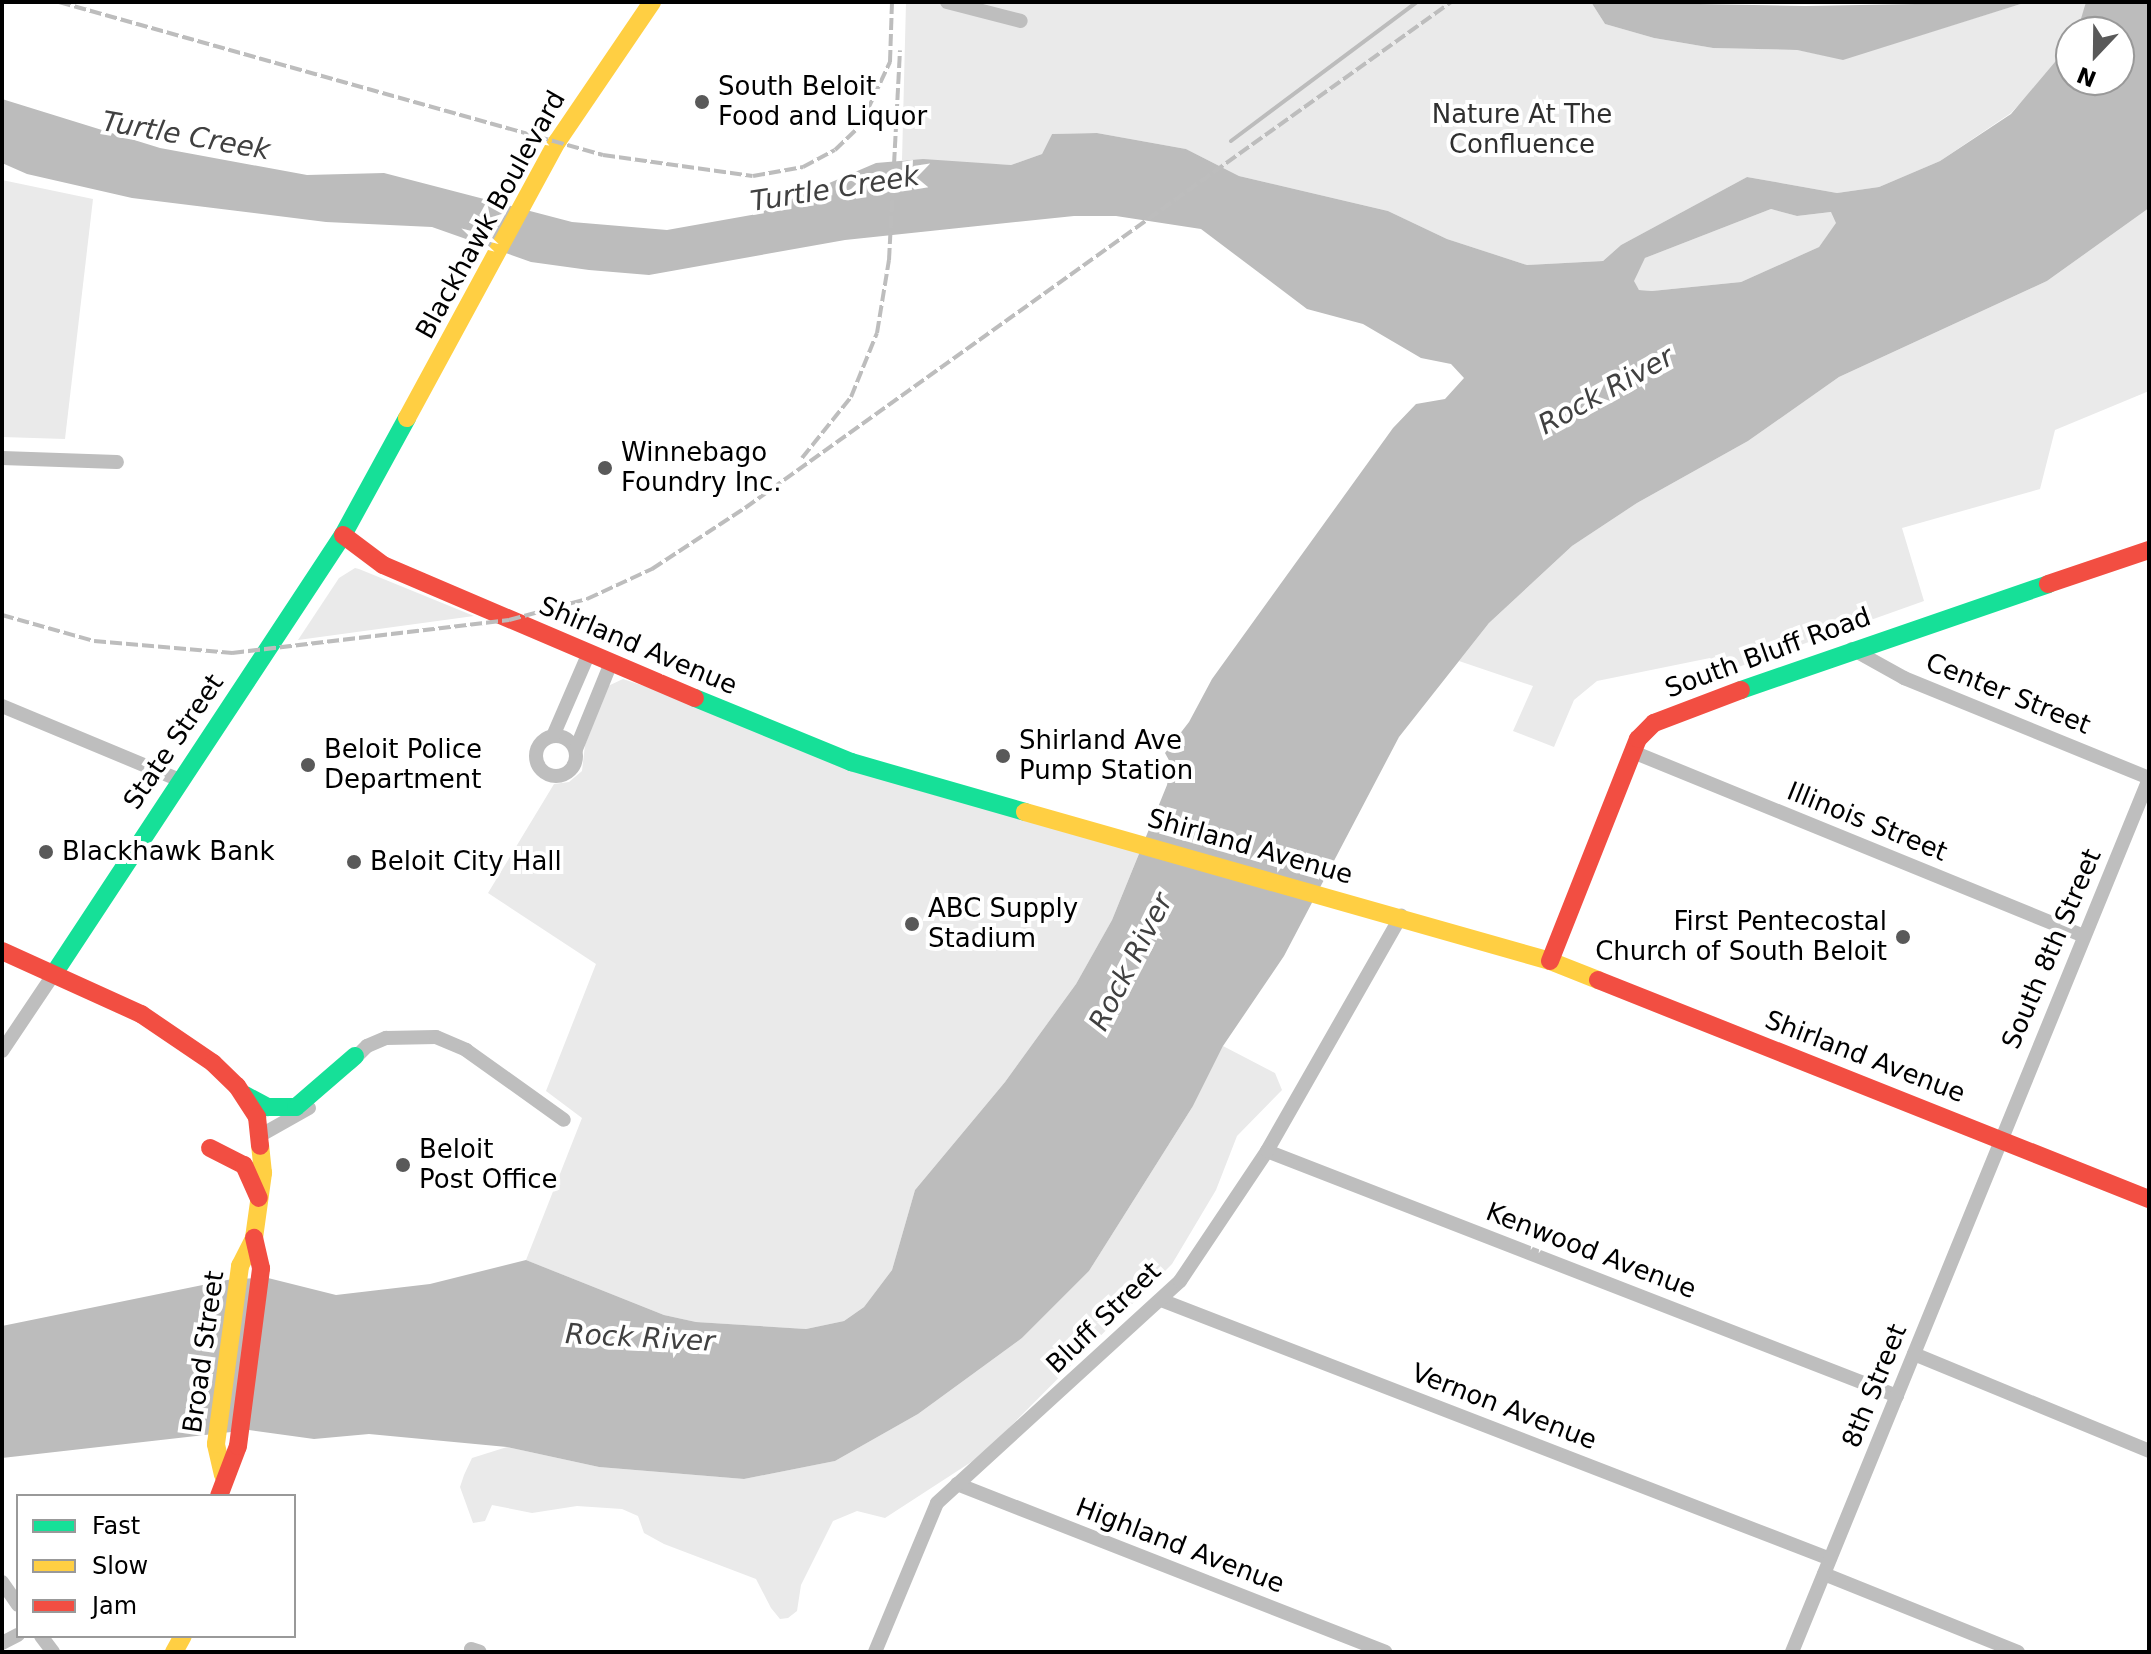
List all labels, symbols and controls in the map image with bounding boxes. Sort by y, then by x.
north arrow [2055,16,2135,96]
text: N [2073,62,2100,92]
place label: South Beloit Food and Liquor [718,71,927,132]
street label: Blackhawk Boulevard [410,85,572,345]
marker: South Beloit Food and Liquor [693,93,711,111]
park label: Nature At The Confluence [1432,99,1612,160]
water label: Turtle Creek [99,105,273,167]
water label: Turtle Creek [748,159,922,219]
water label: Rock River [1532,340,1680,442]
place label: Winnebago Foundry Inc. [621,437,781,498]
marker: Winnebago Foundry Inc. [596,459,614,477]
street label: Shirland Avenue [534,590,742,702]
street label: South Bluff Road [1661,601,1875,705]
street label: Center Street [1921,647,2095,741]
street label: State Street [117,669,231,815]
place label: Shirland Ave Pump Station [1019,725,1193,786]
place label: Beloit Police Department [324,734,482,796]
marker: Shirland Ave Pump Station [994,747,1012,765]
marker: Beloit Police Department [299,756,317,774]
street label: Illinois Street [1782,776,1952,868]
street label: Shirland Avenue [1144,803,1356,891]
place label: Blackhawk Bank [62,836,275,868]
marker: Blackhawk Bank [37,843,55,861]
street label: South 8th Street [1996,844,2108,1054]
place label: Beloit City Hall [370,846,562,878]
marker: Beloit City Hall [345,853,363,871]
water label: Rock River [1082,888,1180,1036]
place label: ABC Supply Stadium [928,893,1078,954]
place label: First Pentecostal Church of South Beloit [1595,906,1887,968]
marker: ABC Supply Stadium [903,915,921,933]
marker: First Pentecostal Church of South Beloit [1894,928,1912,946]
street label: Shirland Avenue [1760,1004,1970,1110]
place label: Beloit Post Office [419,1134,558,1196]
marker: Beloit Post Office [394,1156,412,1174]
street label: Kenwood Avenue [1481,1197,1701,1305]
street label: Bluff Street [1040,1256,1168,1380]
street label: Broad Street [177,1269,231,1435]
water label: Rock River [564,1317,716,1359]
street label: 8th Street [1836,1320,1914,1452]
street label: Vernon Avenue [1407,1357,1601,1457]
street label: Highland Avenue [1071,1492,1289,1600]
legend [16,1494,296,1638]
text: Fast [92,1512,140,1540]
text: Slow [92,1552,148,1580]
text: Jam [92,1592,137,1620]

